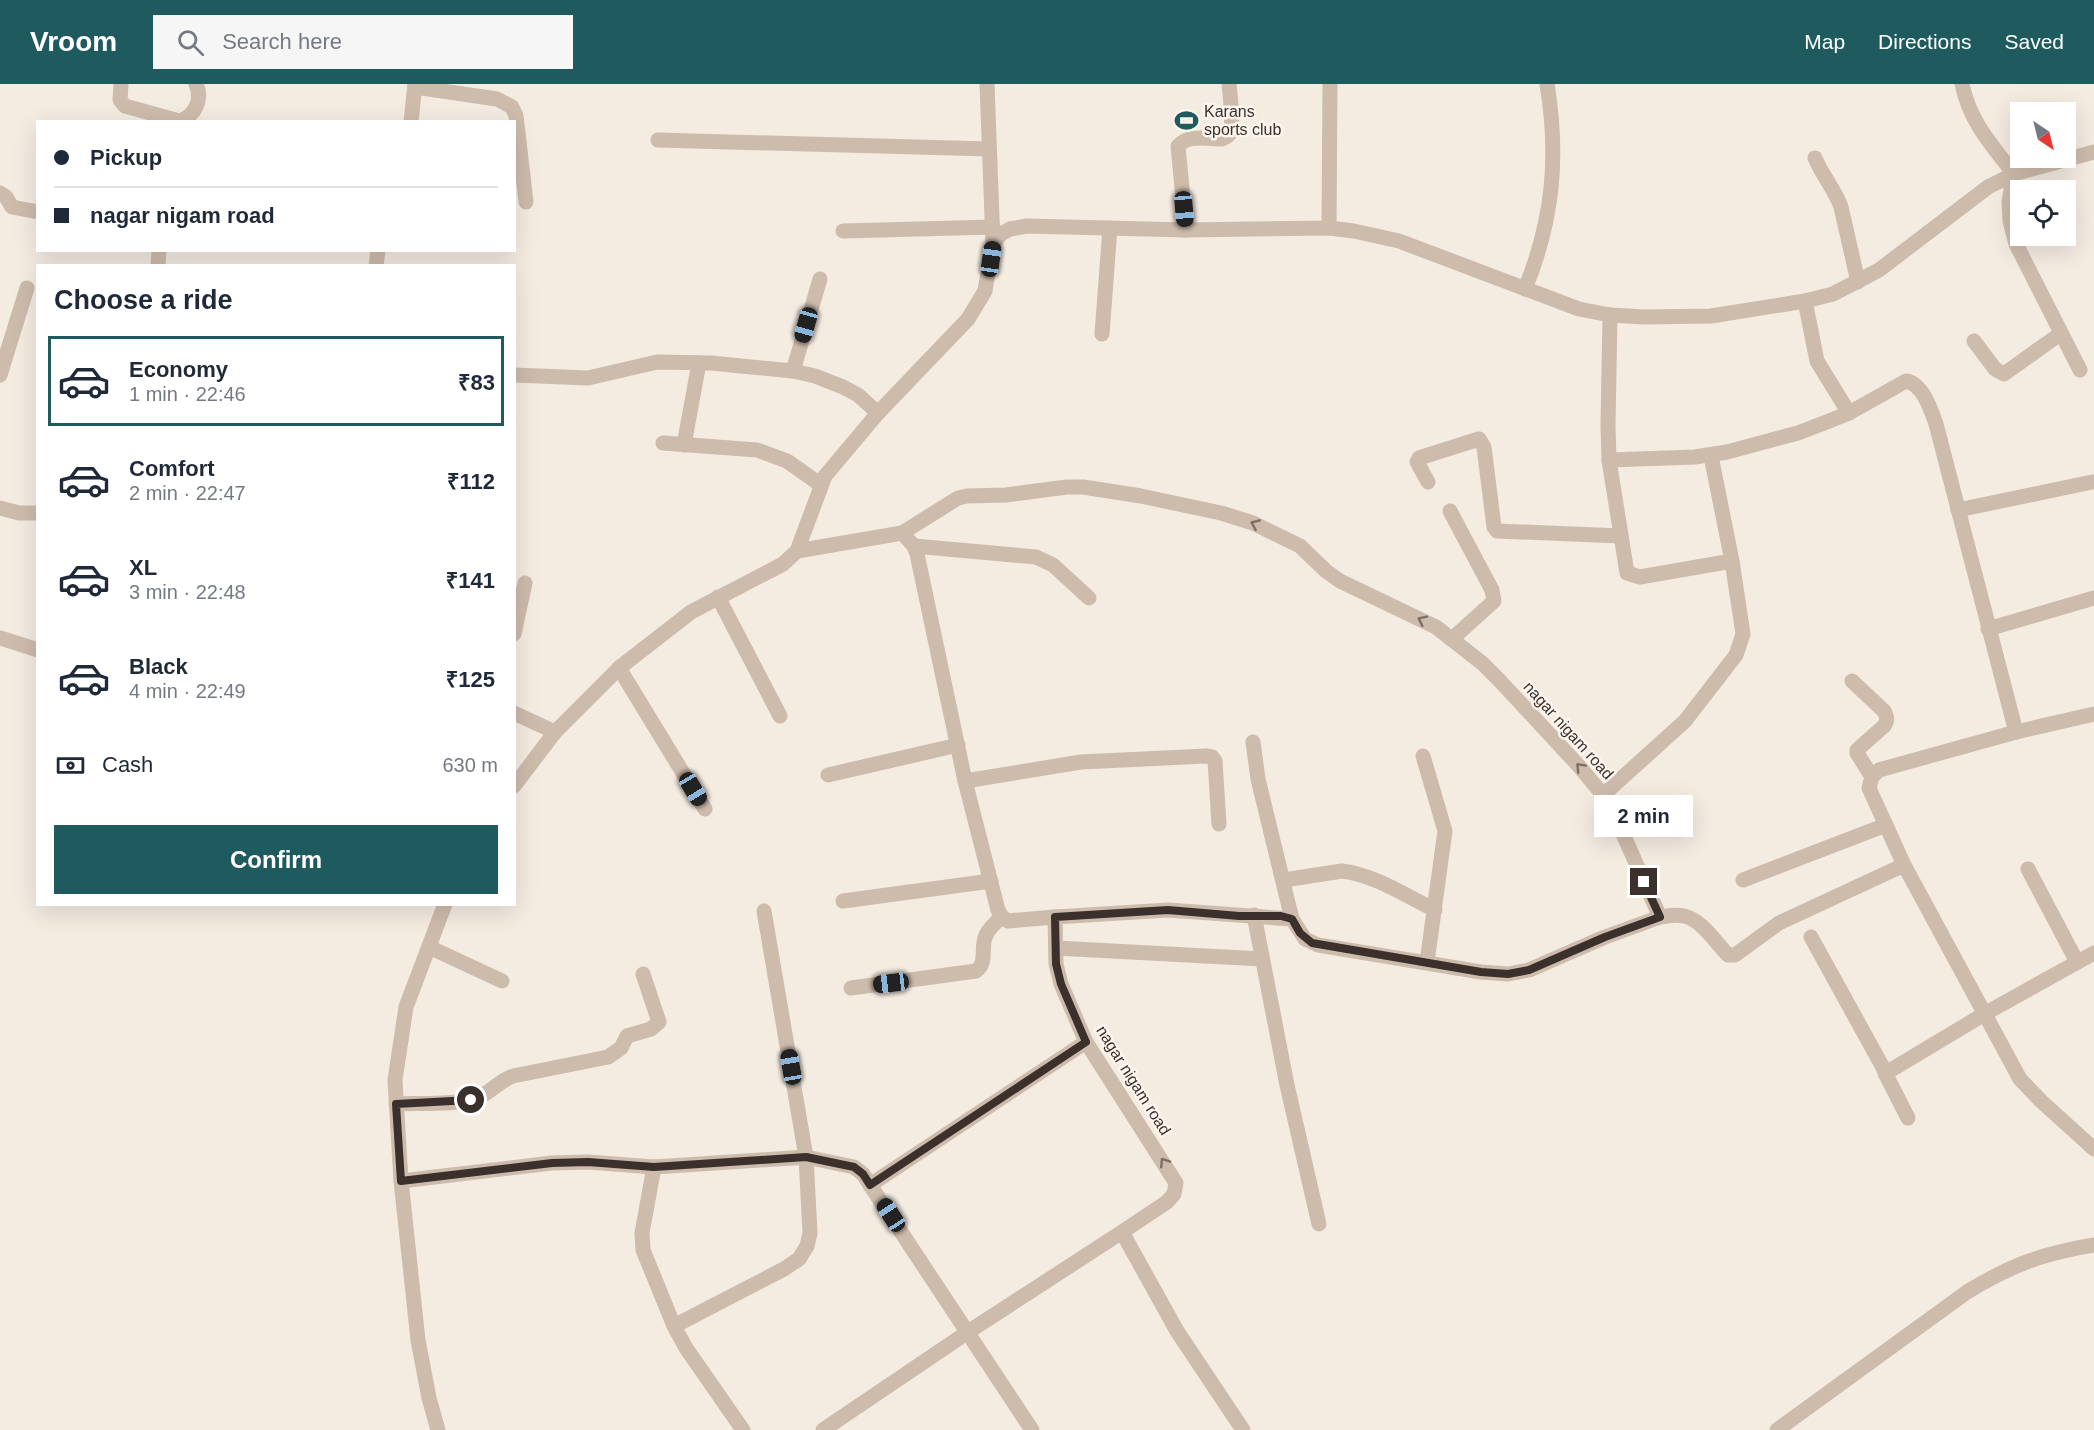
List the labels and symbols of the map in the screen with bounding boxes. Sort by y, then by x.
north arrow [2010,102,2076,168]
place label: Karans sports club [1204,103,1281,138]
sports icon: Karans sports club [1173,107,1199,133]
car [1173,190,1195,228]
car [980,240,1002,278]
car [792,305,820,345]
one-way arrow [1250,520,1261,532]
one-way arrow [1418,616,1429,628]
street label: nagar nigam road [1520,678,1617,783]
one-way arrow [1576,763,1587,774]
car [676,769,710,809]
callout: 2 min [1594,795,1694,837]
route end [1630,868,1657,895]
car [872,972,910,994]
street label: nagar nigam road [1093,1023,1174,1138]
car [779,1048,803,1086]
route start [457,1086,484,1113]
one-way arrow [1160,1158,1171,1169]
car [874,1195,908,1235]

